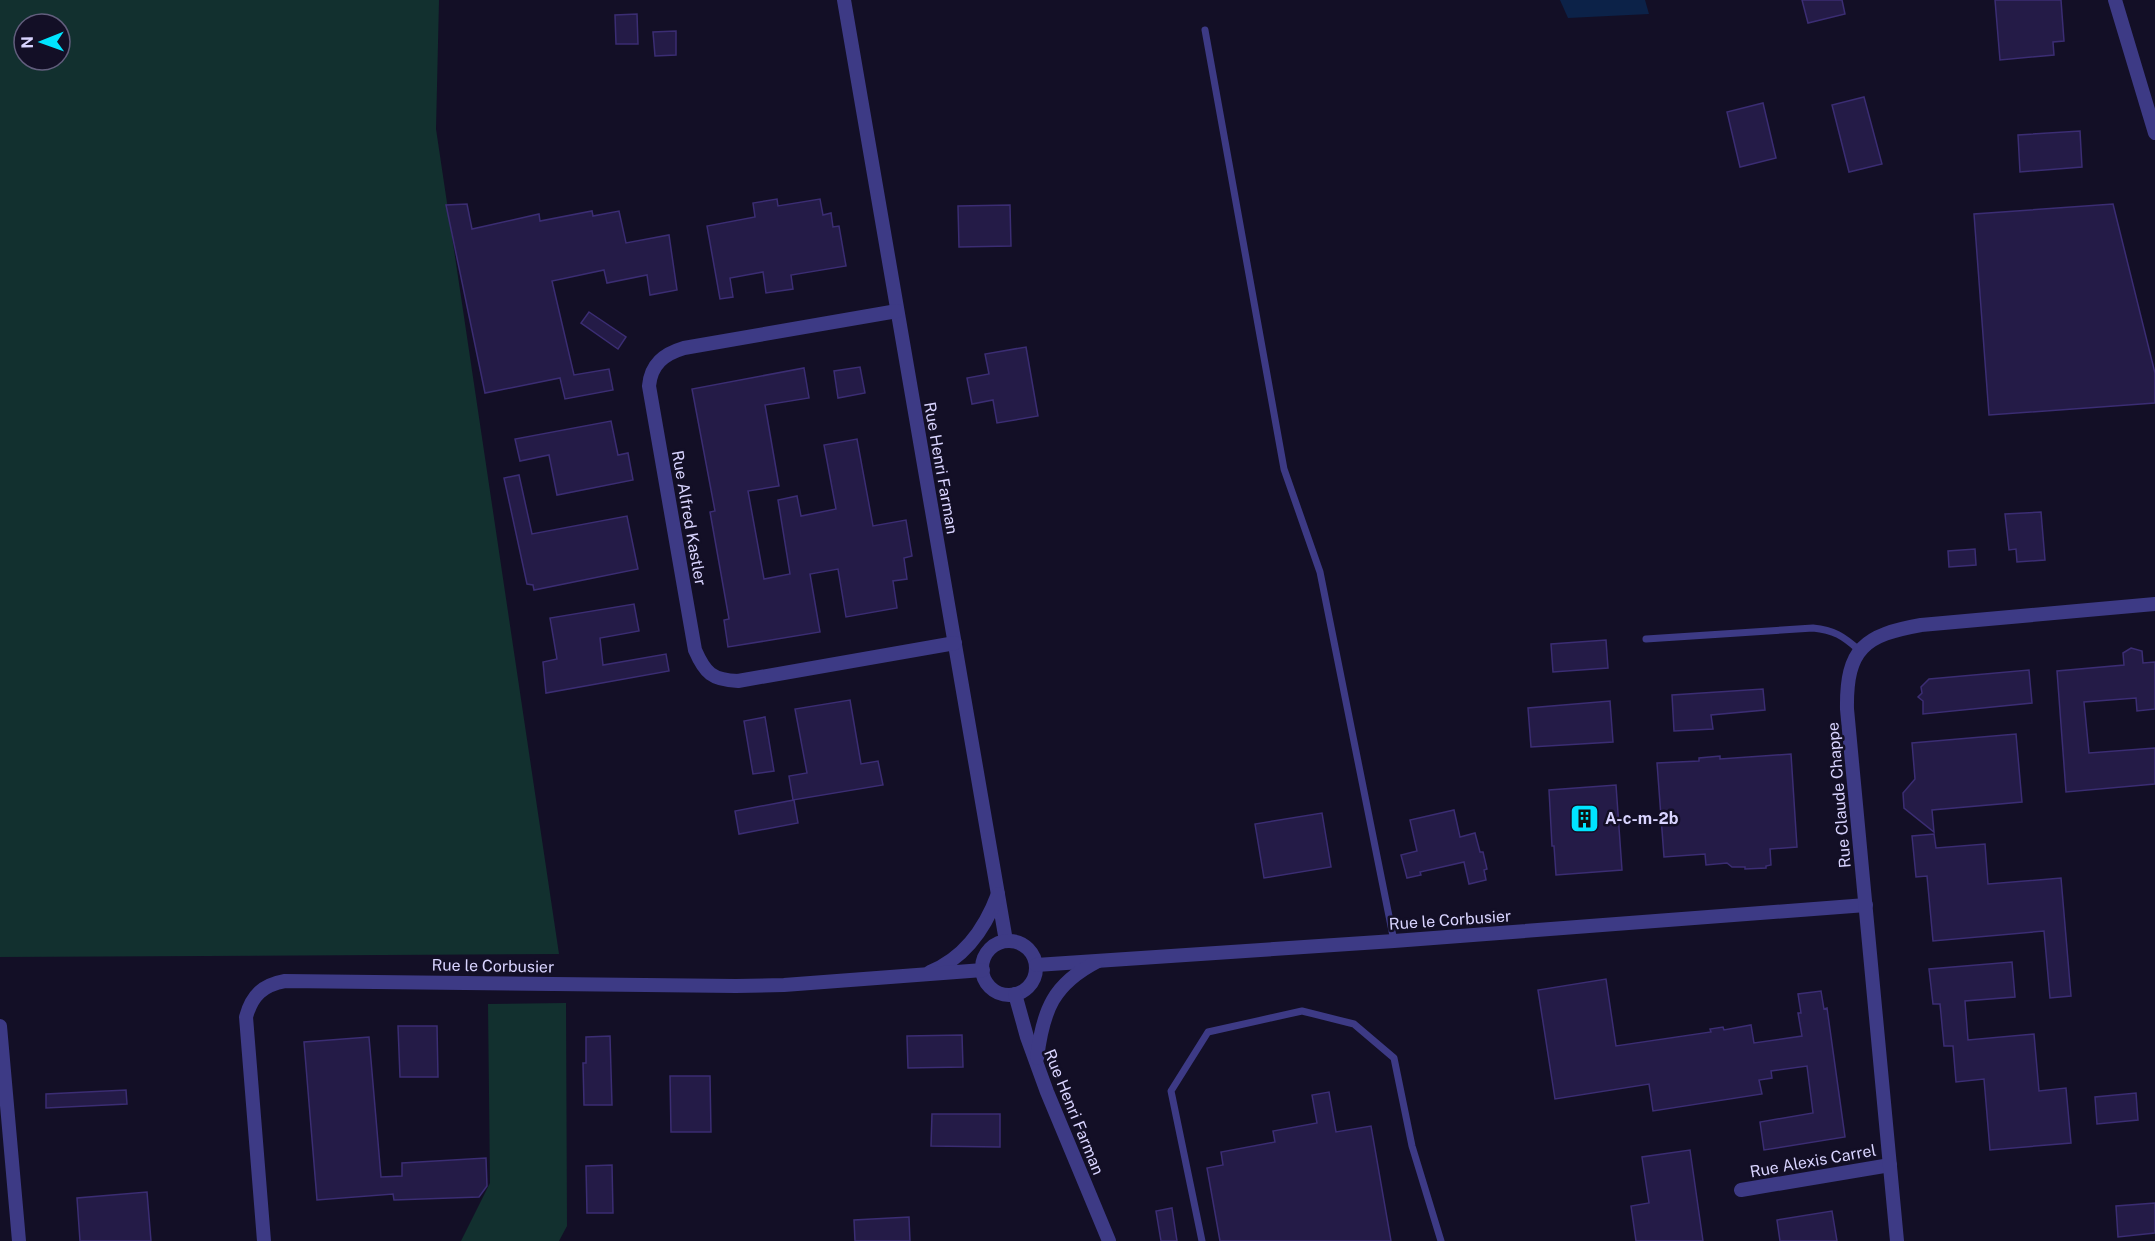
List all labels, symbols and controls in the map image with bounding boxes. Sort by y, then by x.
north arrow [12,12,72,72]
text: N [18,36,37,49]
street label: Rue Henri Farman [920,401,962,535]
street label: Rue Alfred Kastler [668,449,710,587]
street label: Rue Claude Chappe [1823,721,1855,869]
building icon: A-c-m-2b [1568,802,1600,834]
place label: A-c-m-2b [1605,809,1679,828]
street label: Rue le Corbusier [1388,906,1512,934]
street label: Rue le Corbusier [432,955,554,977]
street label: Rue Henri Farman [1040,1046,1108,1178]
street label: Rue Alexis Carrel [1748,1140,1878,1181]

